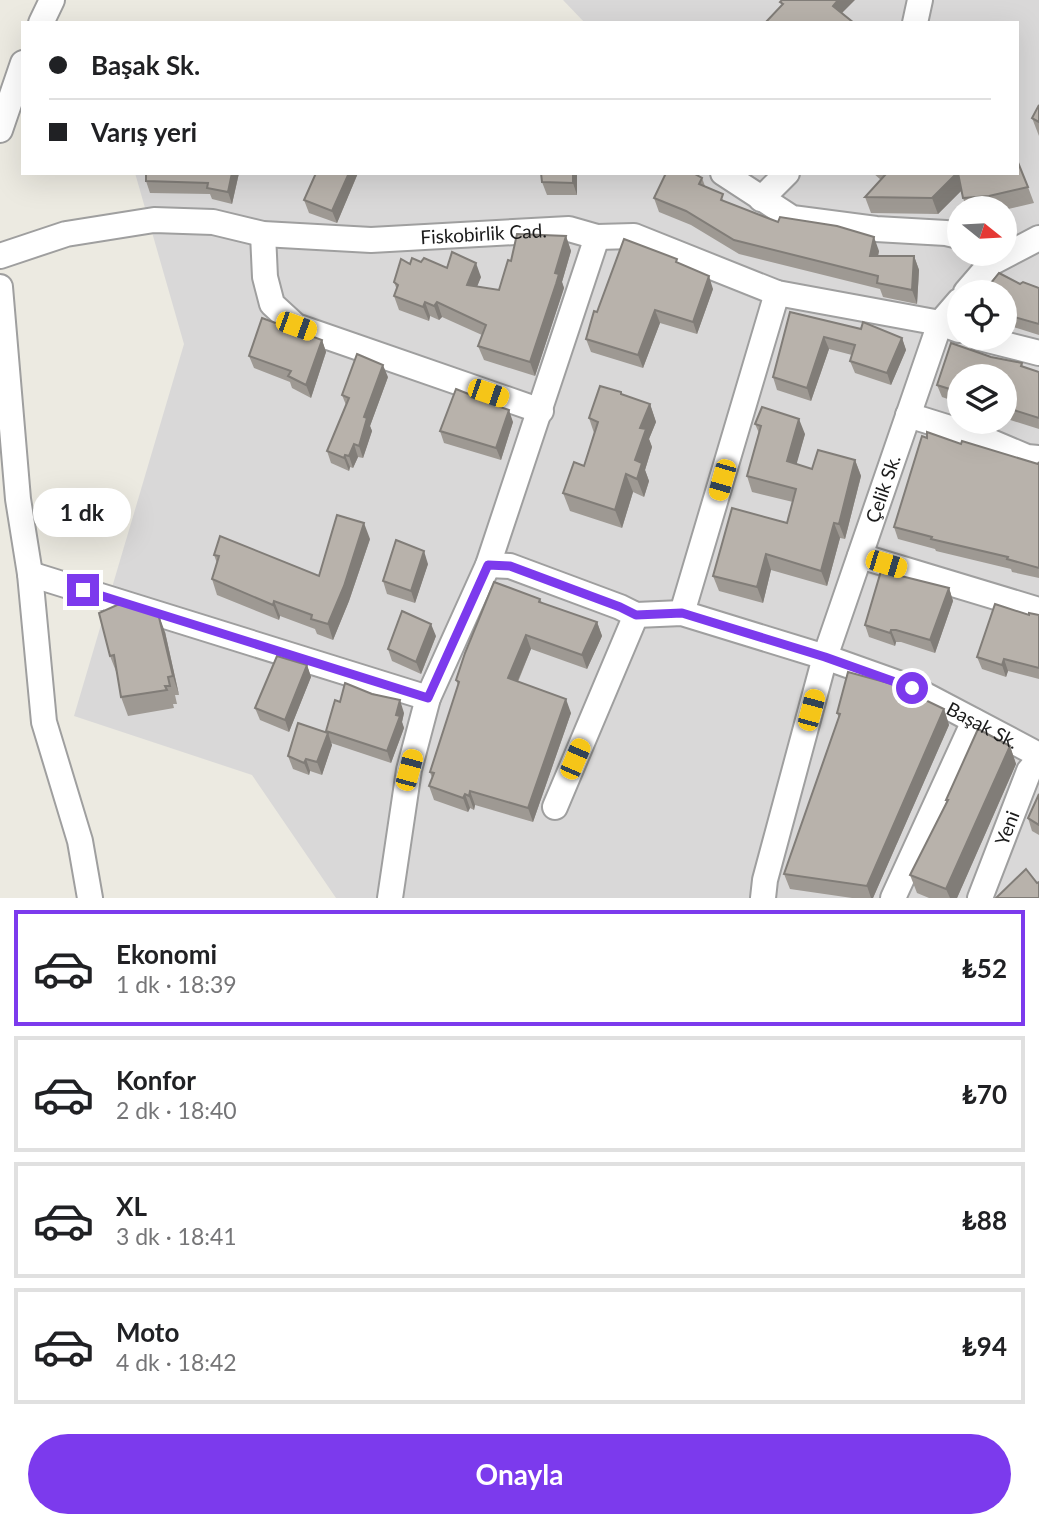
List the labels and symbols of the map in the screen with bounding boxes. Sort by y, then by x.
north arrow [947,196,1017,266]
street label: Fiskobirlik Cad. [420,218,547,248]
car [273,309,320,343]
car [465,376,512,410]
street label: Çelik Sk. [860,452,905,526]
car [707,457,738,503]
callout: 1 dk [34,489,132,538]
car [863,548,910,580]
route end [67,574,99,606]
route start [896,672,928,704]
car [796,687,827,733]
street label: Başak Sk. [943,696,1023,753]
car [558,736,593,782]
car [394,747,425,793]
street label: Yeni [990,807,1024,848]

